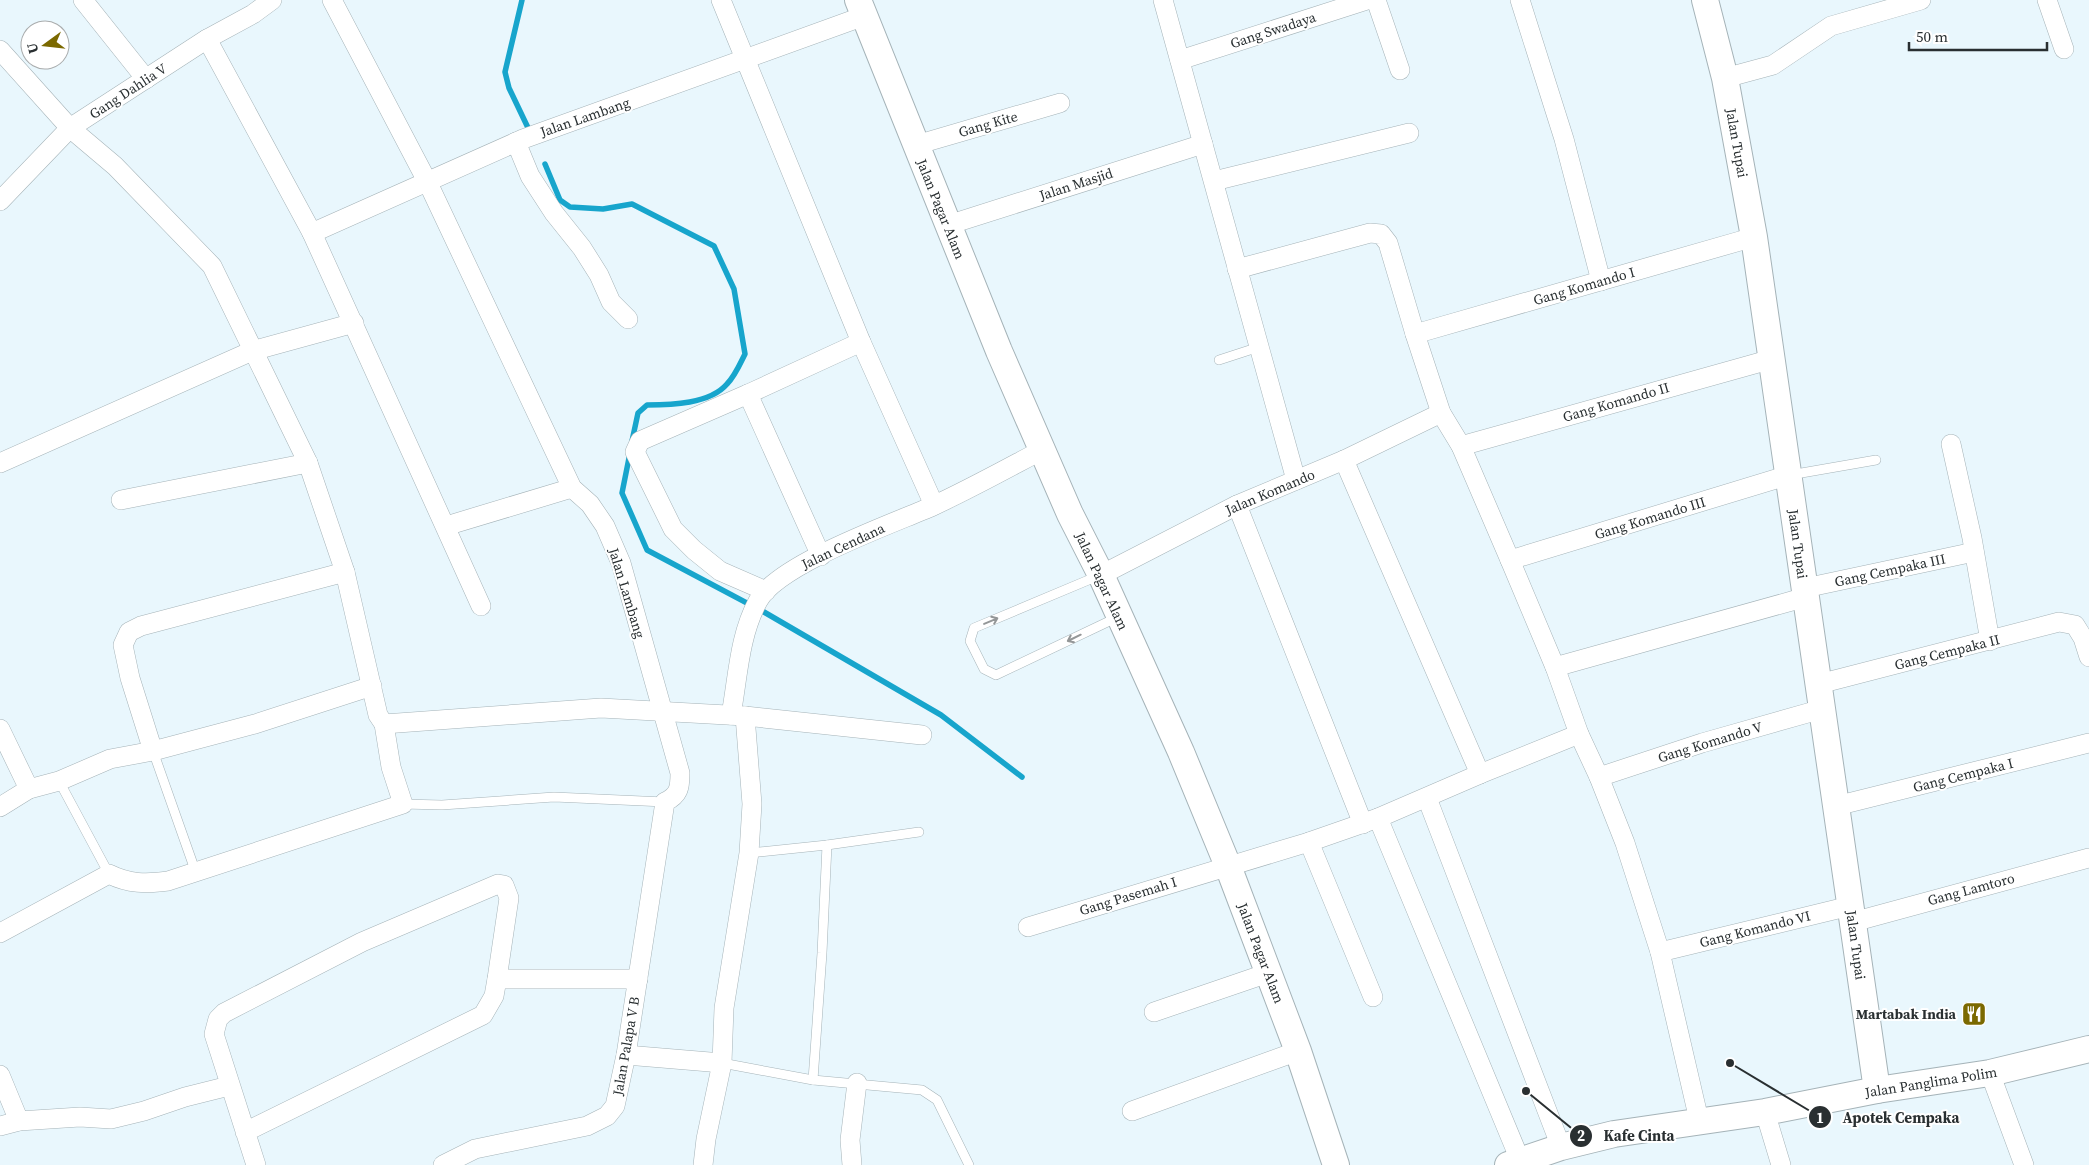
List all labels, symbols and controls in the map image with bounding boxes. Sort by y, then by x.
street label: Gang Swadaya [1228,6,1319,53]
north arrow [20,20,70,70]
scale bar [1909,20,2046,52]
text: 50 m [1916,26,1948,47]
text: U [21,41,43,56]
street label: Gang Dahlia V [85,58,171,124]
street label: Jalan Lambang [536,92,633,142]
street label: Gang Kite [956,106,1020,142]
street label: Jalan Tupai [1721,106,1753,179]
street label: Jalan Pagar Alam [911,155,970,262]
street label: Jalan Masjid [1036,163,1115,206]
street label: Gang Komando I [1531,262,1637,310]
street label: Gang Komando II [1560,377,1672,427]
street label: Jalan Komando [1221,464,1318,520]
street label: Gang Komando III [1592,492,1708,544]
street label: Jalan Tupai [1783,507,1813,580]
street label: Jalan Cendana [797,518,889,574]
street label: Jalan Pagar Alam [1070,528,1134,634]
street label: Jalan Lambang [603,544,650,641]
street label: Gang Cempaka III [1833,548,1947,592]
one-way arrow [983,616,998,626]
street label: Gang Cempaka II [1892,629,2002,675]
one-way arrow [1067,634,1082,644]
street label: Gang Komando V [1655,716,1765,767]
street label: Gang Cempaka I [1911,753,2015,797]
street label: Gang Lamtoro [1925,868,2017,910]
street label: Gang Pasemah I [1077,872,1179,920]
street label: Jalan Pagar Alam [1232,899,1290,1007]
street label: Gang Komando VI [1697,906,1813,952]
street label: Jalan Tupai [1841,908,1871,981]
street label: Jalan Palapa V B [607,995,645,1098]
restaurant icon: Martabak India [1961,1001,1987,1027]
place label: Martabak India [1856,1004,1957,1024]
street label: Jalan Panglima Polim [1862,1062,1999,1102]
callout: Apotek Cempaka [1808,1102,1969,1132]
text: 1 [1816,1107,1824,1128]
text: Apotek Cempaka [1843,1107,1960,1128]
callout: Kafe Cinta [1568,1121,1684,1151]
text: 2 [1577,1125,1585,1146]
text: Kafe Cinta [1603,1125,1676,1146]

